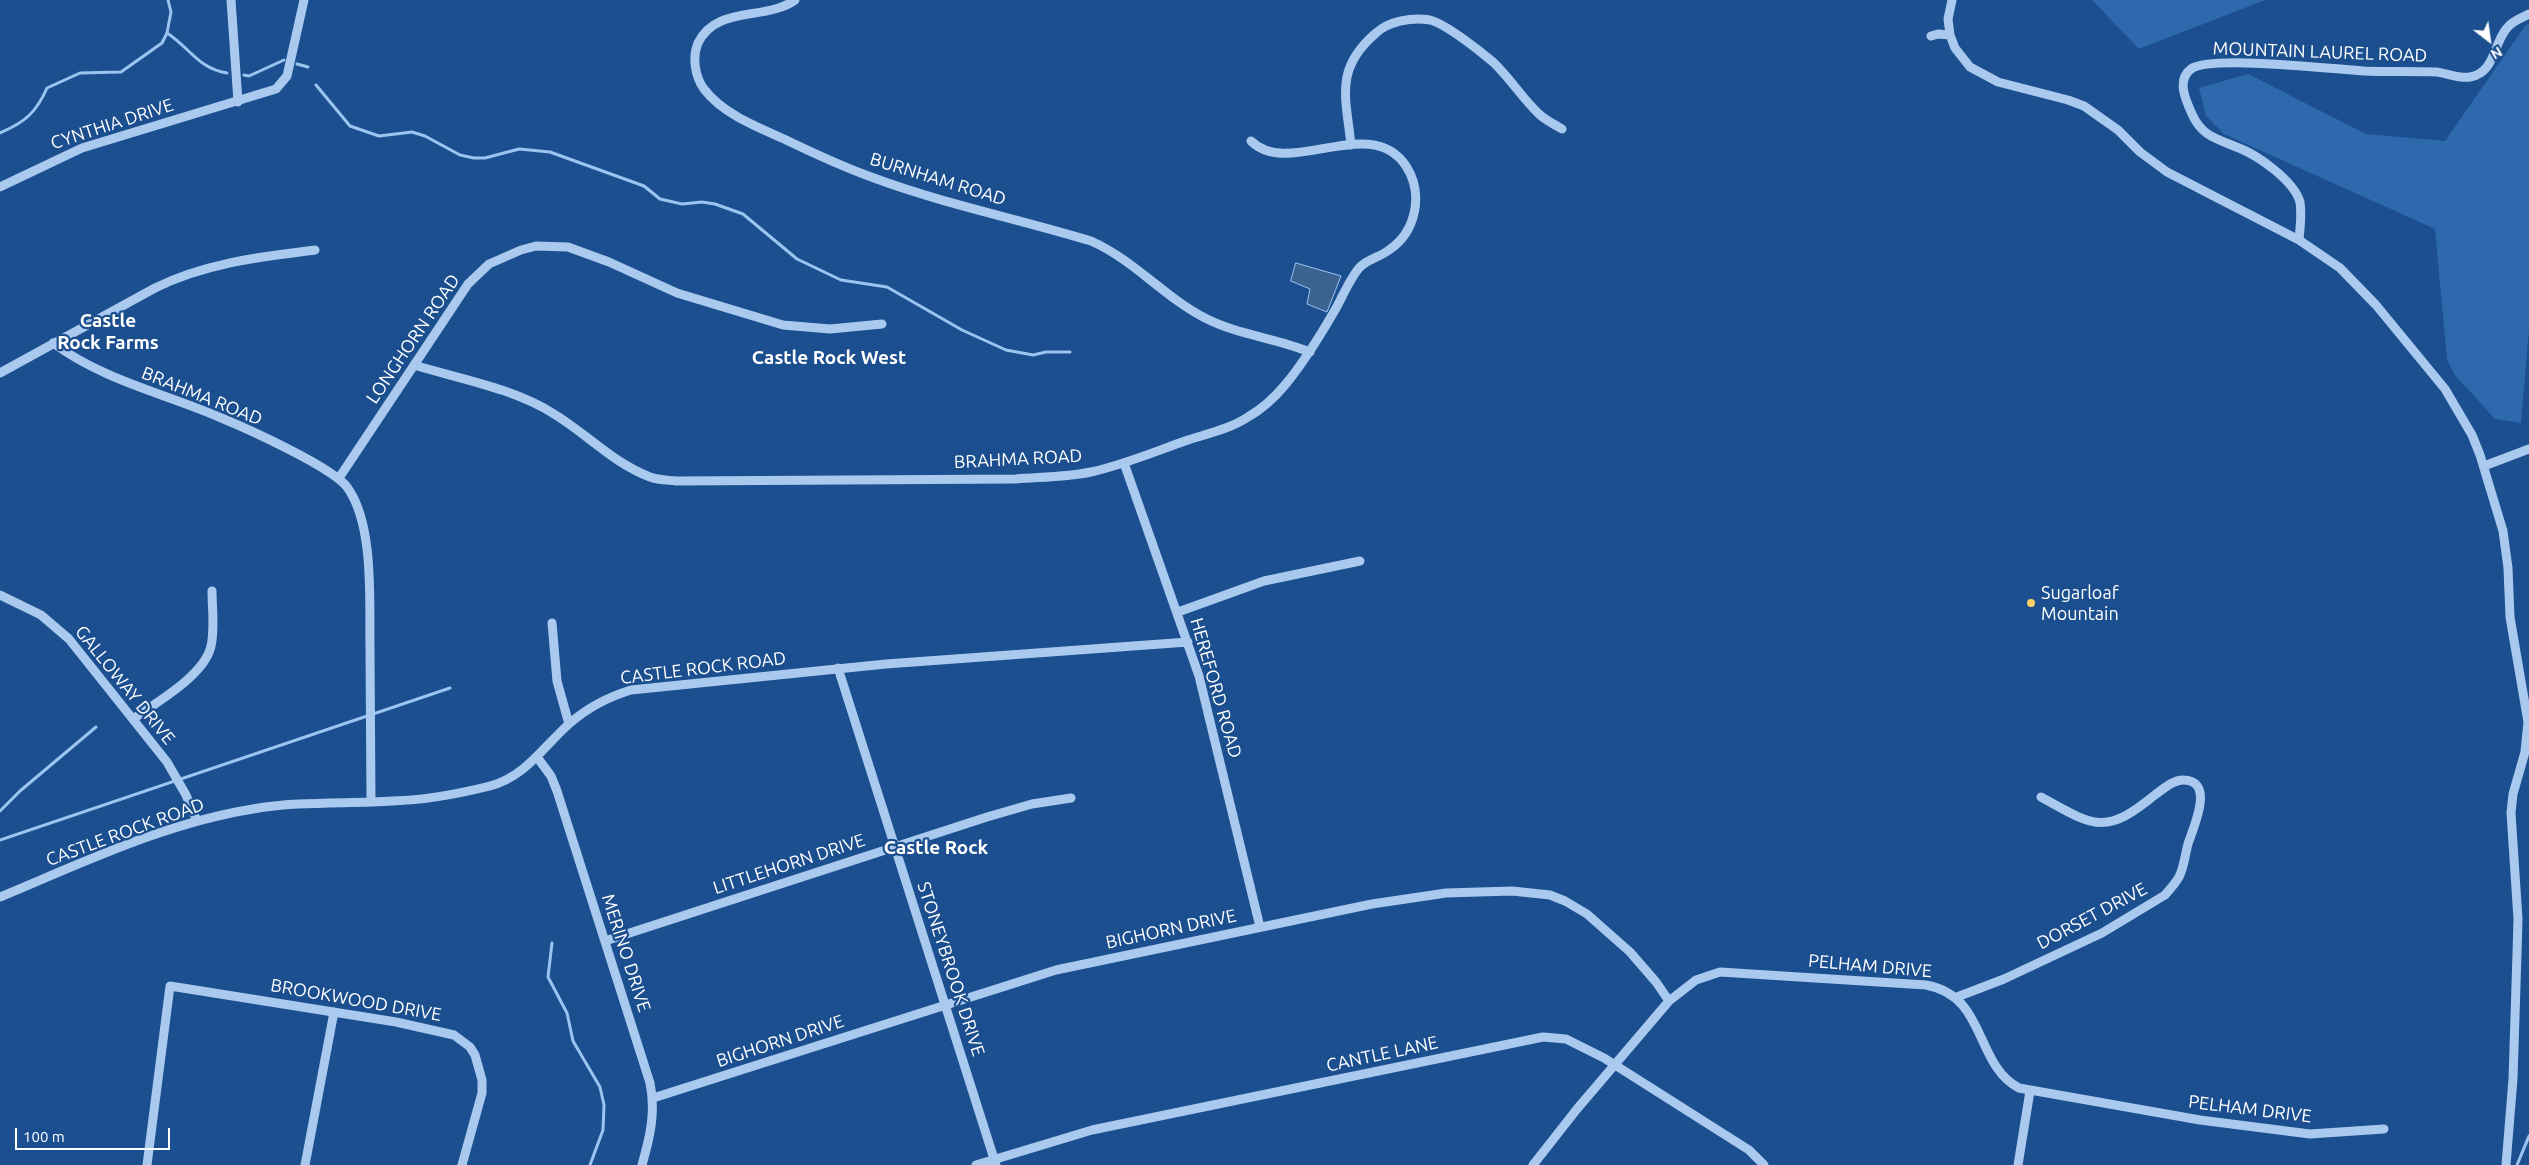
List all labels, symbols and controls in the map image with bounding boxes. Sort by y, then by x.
north arrow [2464,15,2514,65]
street label: MOUNTAIN LAUREL ROAD [2212,37,2428,67]
text: N [2488,43,2505,63]
street label: CYNTHIA DRIVE [48,94,176,154]
street label: BURNHAM ROAD [867,148,1009,210]
street label: LONGHORN ROAD [362,270,464,408]
district label: Castle Rock Farms [57,310,159,354]
district label: Castle Rock West [752,347,906,369]
street label: BRAHMA ROAD [138,362,266,430]
street label: BRAHMA ROAD [953,445,1083,473]
place label: Sugarloaf Mountain [2041,582,2119,624]
marker: Sugarloaf Mountain [2025,597,2037,609]
street label: HEREFORD ROAD [1186,615,1246,761]
street label: GALLOWAY DRIVE [70,621,180,749]
street label: CASTLE ROCK ROAD [619,647,787,689]
street label: CASTLE ROCK ROAD [43,793,207,871]
street label: LITTLEHORN DRIVE [710,829,868,899]
district label: Castle Rock [884,837,988,859]
street label: DORSET DRIVE [2033,878,2151,954]
street label: STONEYBROOK DRIVE [913,879,989,1059]
street label: MERINO DRIVE [597,891,655,1015]
street label: BIGHORN DRIVE [1104,905,1238,953]
street label: PELHAM DRIVE [1807,950,1933,982]
street label: BROOKWOOD DRIVE [269,974,443,1026]
street label: BIGHORN DRIVE [714,1010,846,1072]
street label: CANTLE LANE [1324,1032,1440,1076]
street label: PELHAM DRIVE [2187,1091,2313,1127]
scale bar [18,1118,172,1150]
text: 100 m [23,1128,65,1145]

